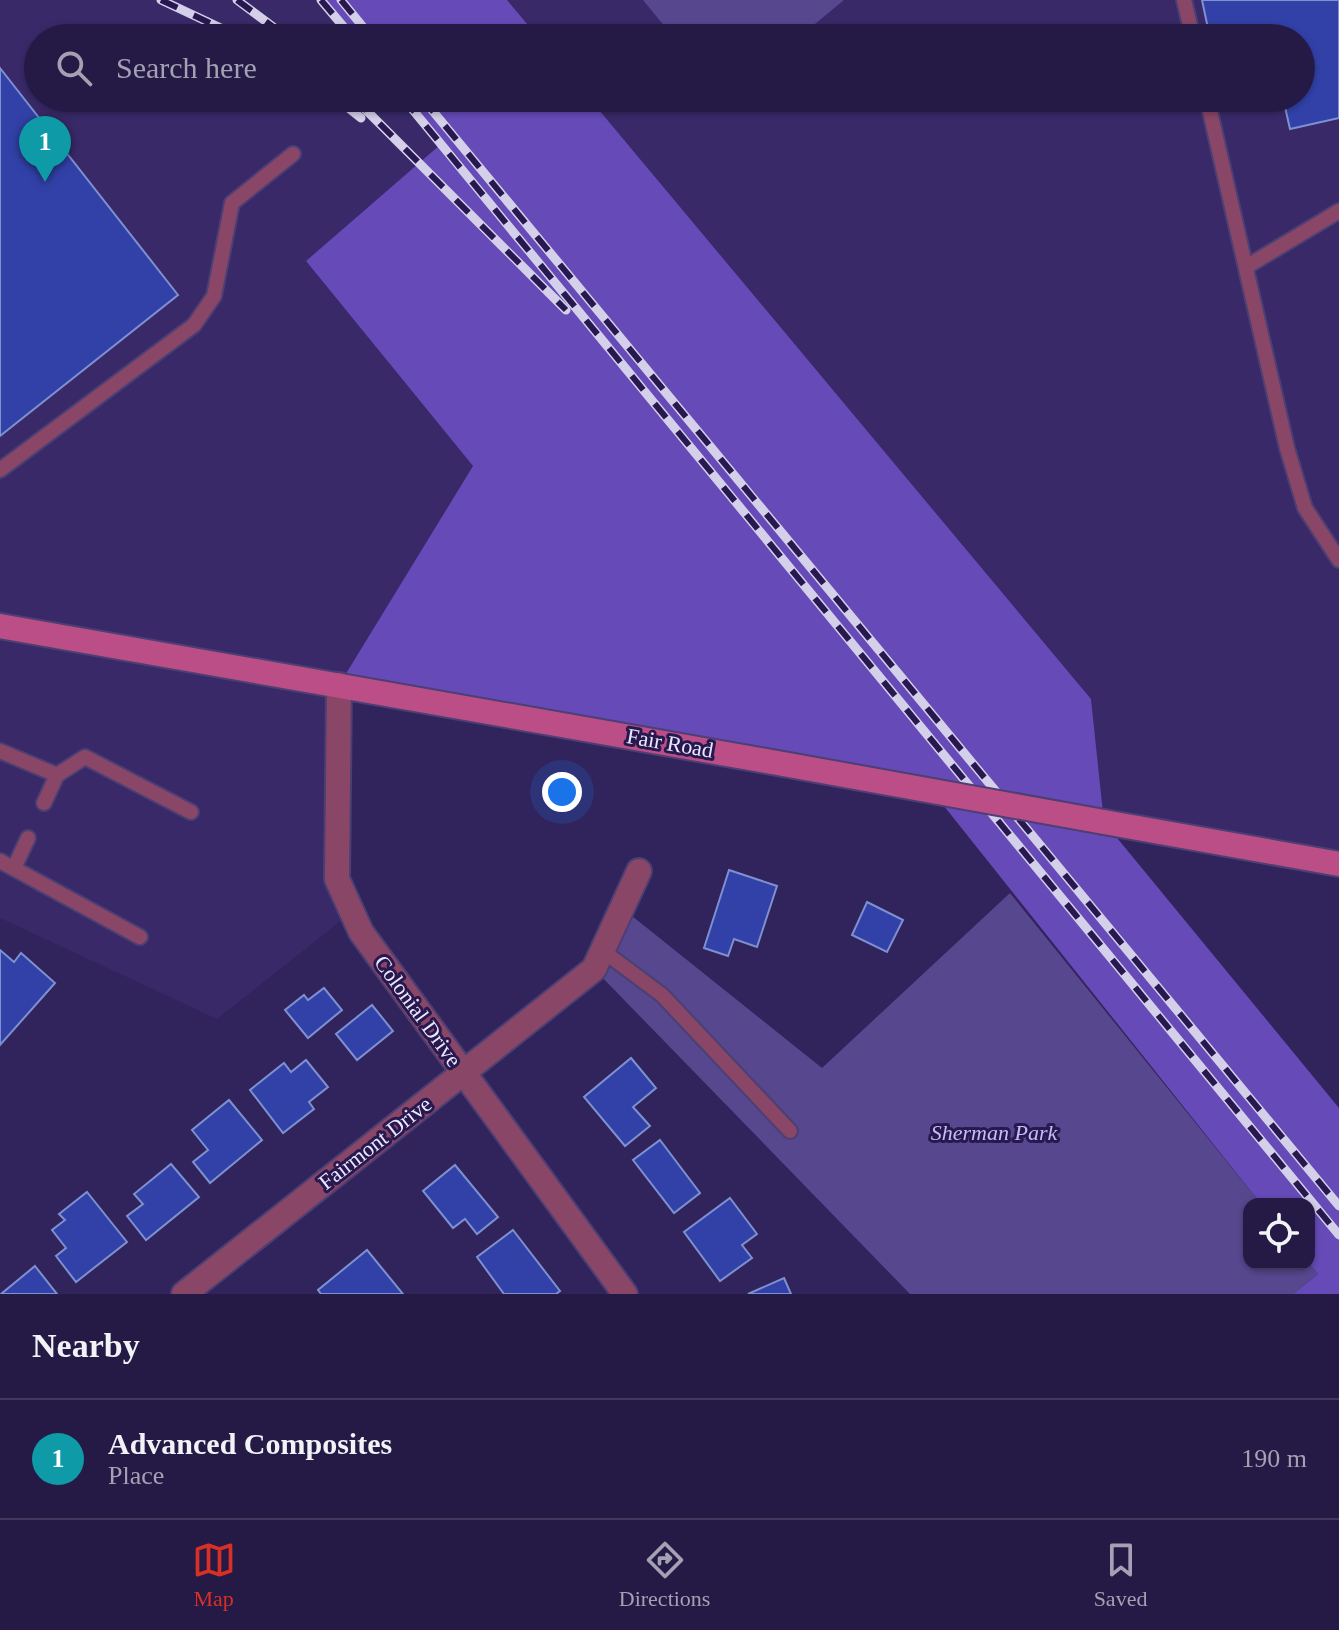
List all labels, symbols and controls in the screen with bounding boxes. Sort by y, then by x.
search box [24,24,1315,112]
icon: search [52,46,96,90]
text: Search here [116,51,257,84]
pin: 1 [19,116,71,182]
street label: Fair Road [625,723,715,763]
your location [542,772,582,812]
street label: Colonial Drive [369,951,467,1071]
street label: Fairmont Drive [314,1091,436,1195]
park label: Sherman Park [931,1120,1058,1145]
map controls [1243,1198,1315,1270]
button: locate [1243,1198,1315,1270]
text: Nearby [32,1327,140,1364]
text: Advanced Composites [108,1427,392,1460]
text: 1 [52,1444,65,1473]
text: 190 m [1241,1444,1307,1473]
text: Place [108,1461,164,1490]
tab: Map [192,1538,236,1612]
tab: Directions [619,1538,710,1612]
tab: Saved [1094,1538,1147,1612]

